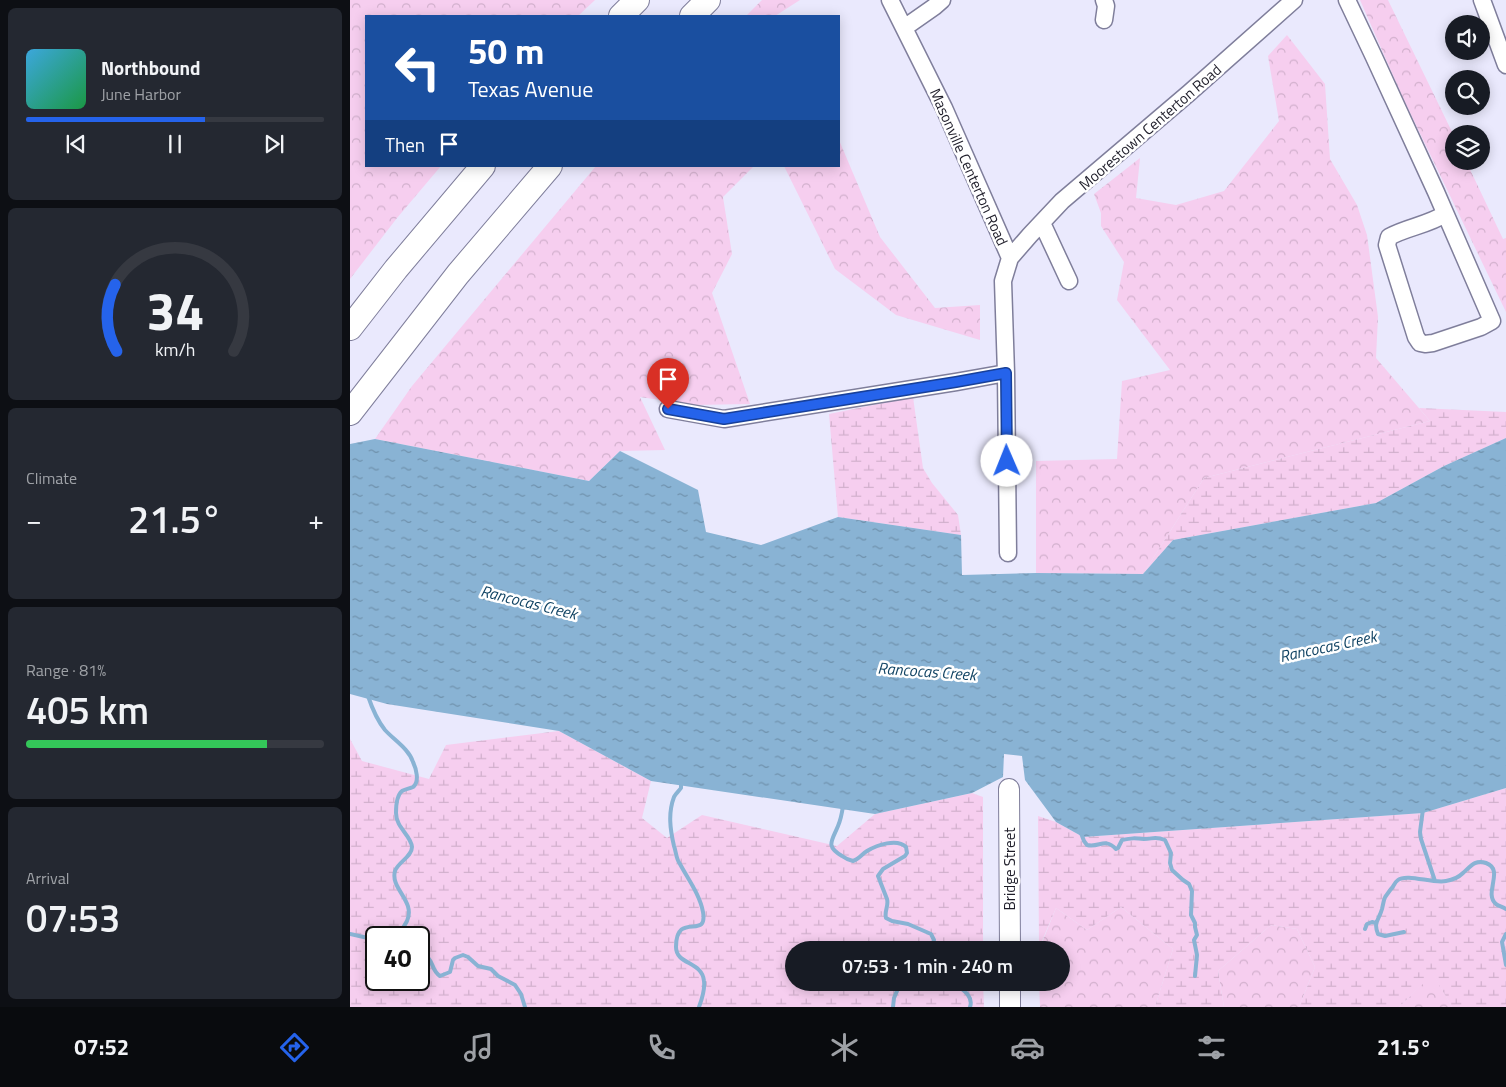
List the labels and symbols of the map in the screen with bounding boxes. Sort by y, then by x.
street label: Moorestown Centerton Road [1074,58,1226,196]
street label: Masonville Centerton Road [924,85,1014,249]
pin [647,358,689,409]
position arrow [980,434,1032,486]
water label: Rancocas Creek [478,578,582,626]
water label: Rancocas Creek [1277,624,1381,668]
water label: Rancocas Creek [877,656,979,687]
street label: Bridge Street [998,827,1021,910]
speed limit sign: 40 [365,926,430,991]

